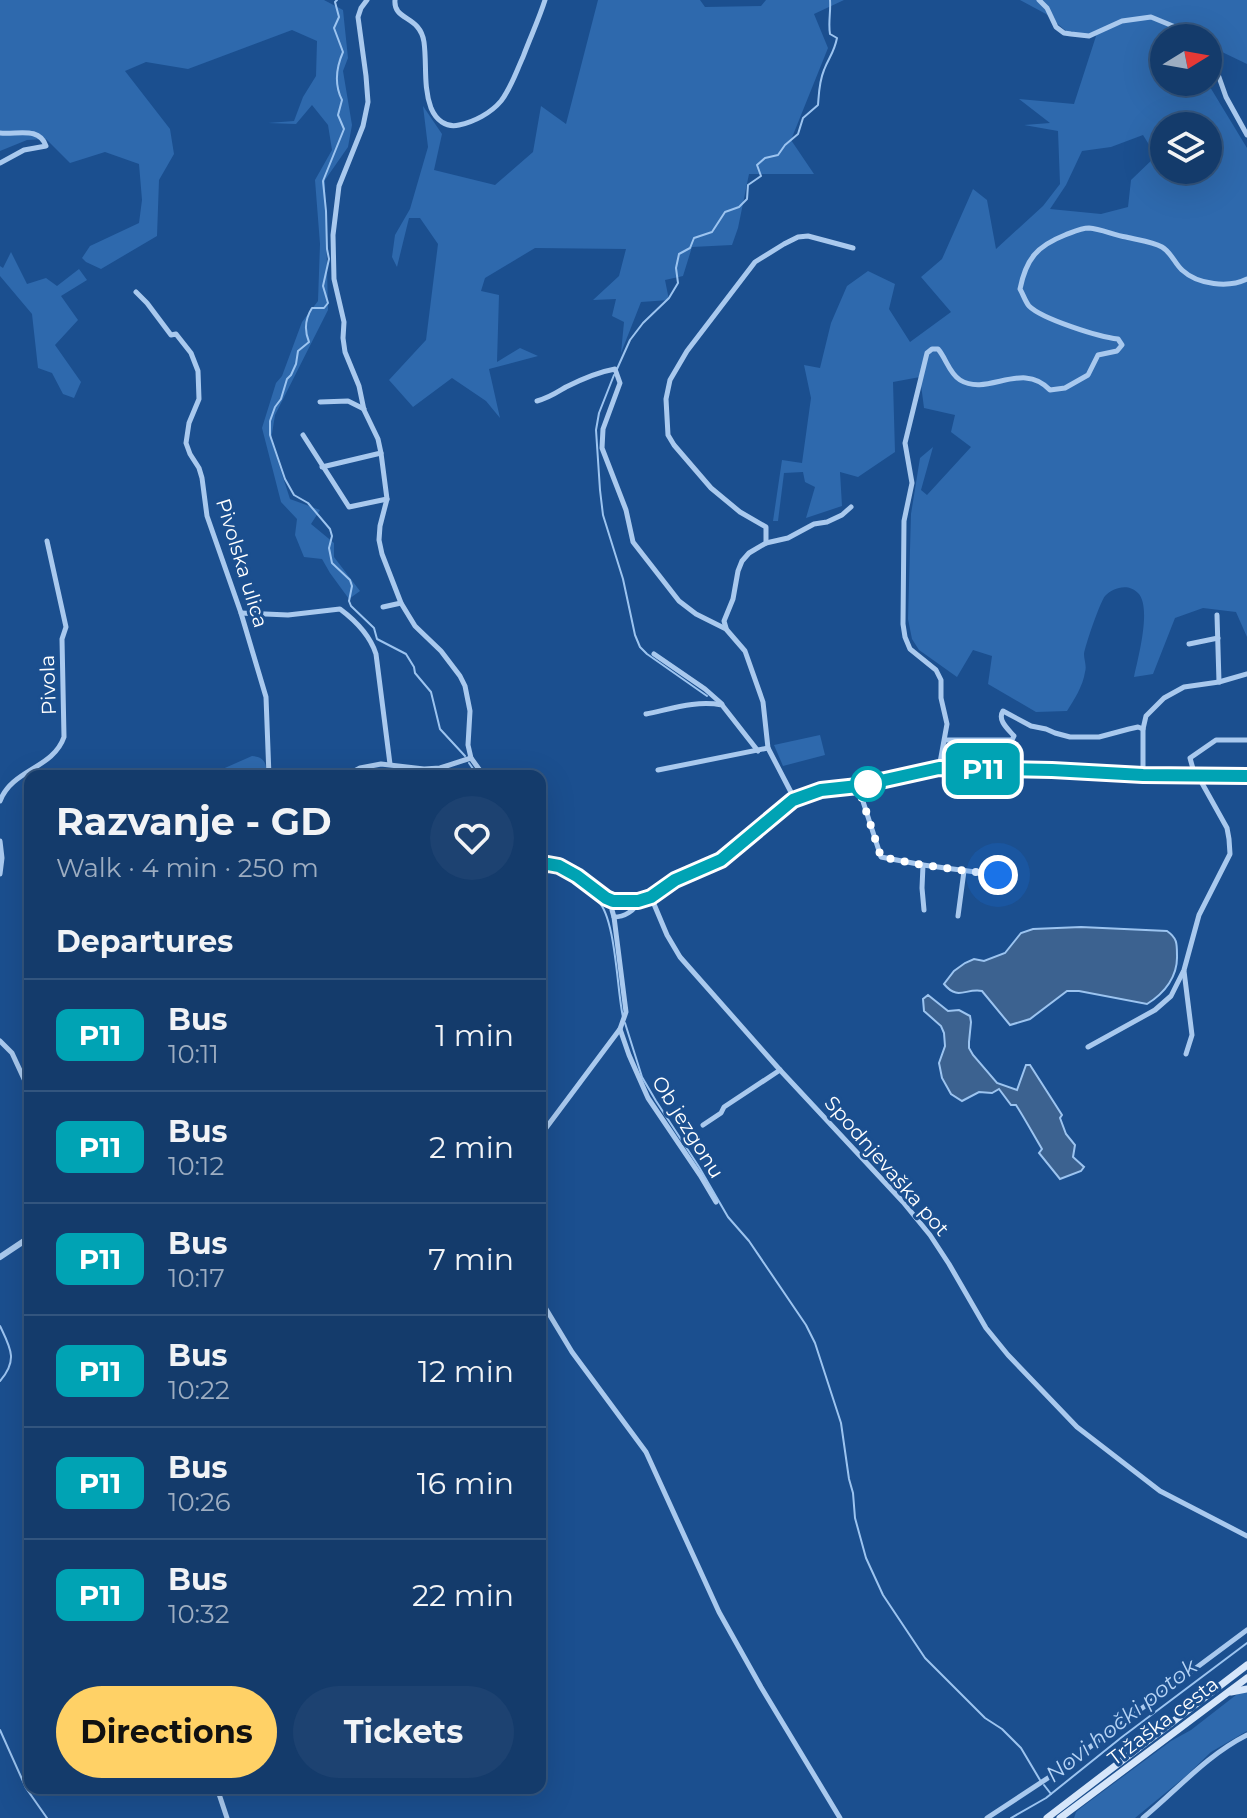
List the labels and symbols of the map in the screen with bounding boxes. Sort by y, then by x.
north arrow [1150,24,1222,96]
street label: Pivolska ulica [211,495,273,631]
street label: Pivola [35,655,61,715]
line badge: P11 [937,743,1029,795]
unlabelled marker [851,767,885,801]
your location [978,855,1018,895]
street label: Ob jezgonu [647,1071,729,1183]
street label: Spodnjevaška pot [820,1091,954,1241]
water label: Novi hočki potok [1040,1652,1203,1788]
street label: Tržaška cesta [1103,1672,1223,1770]

